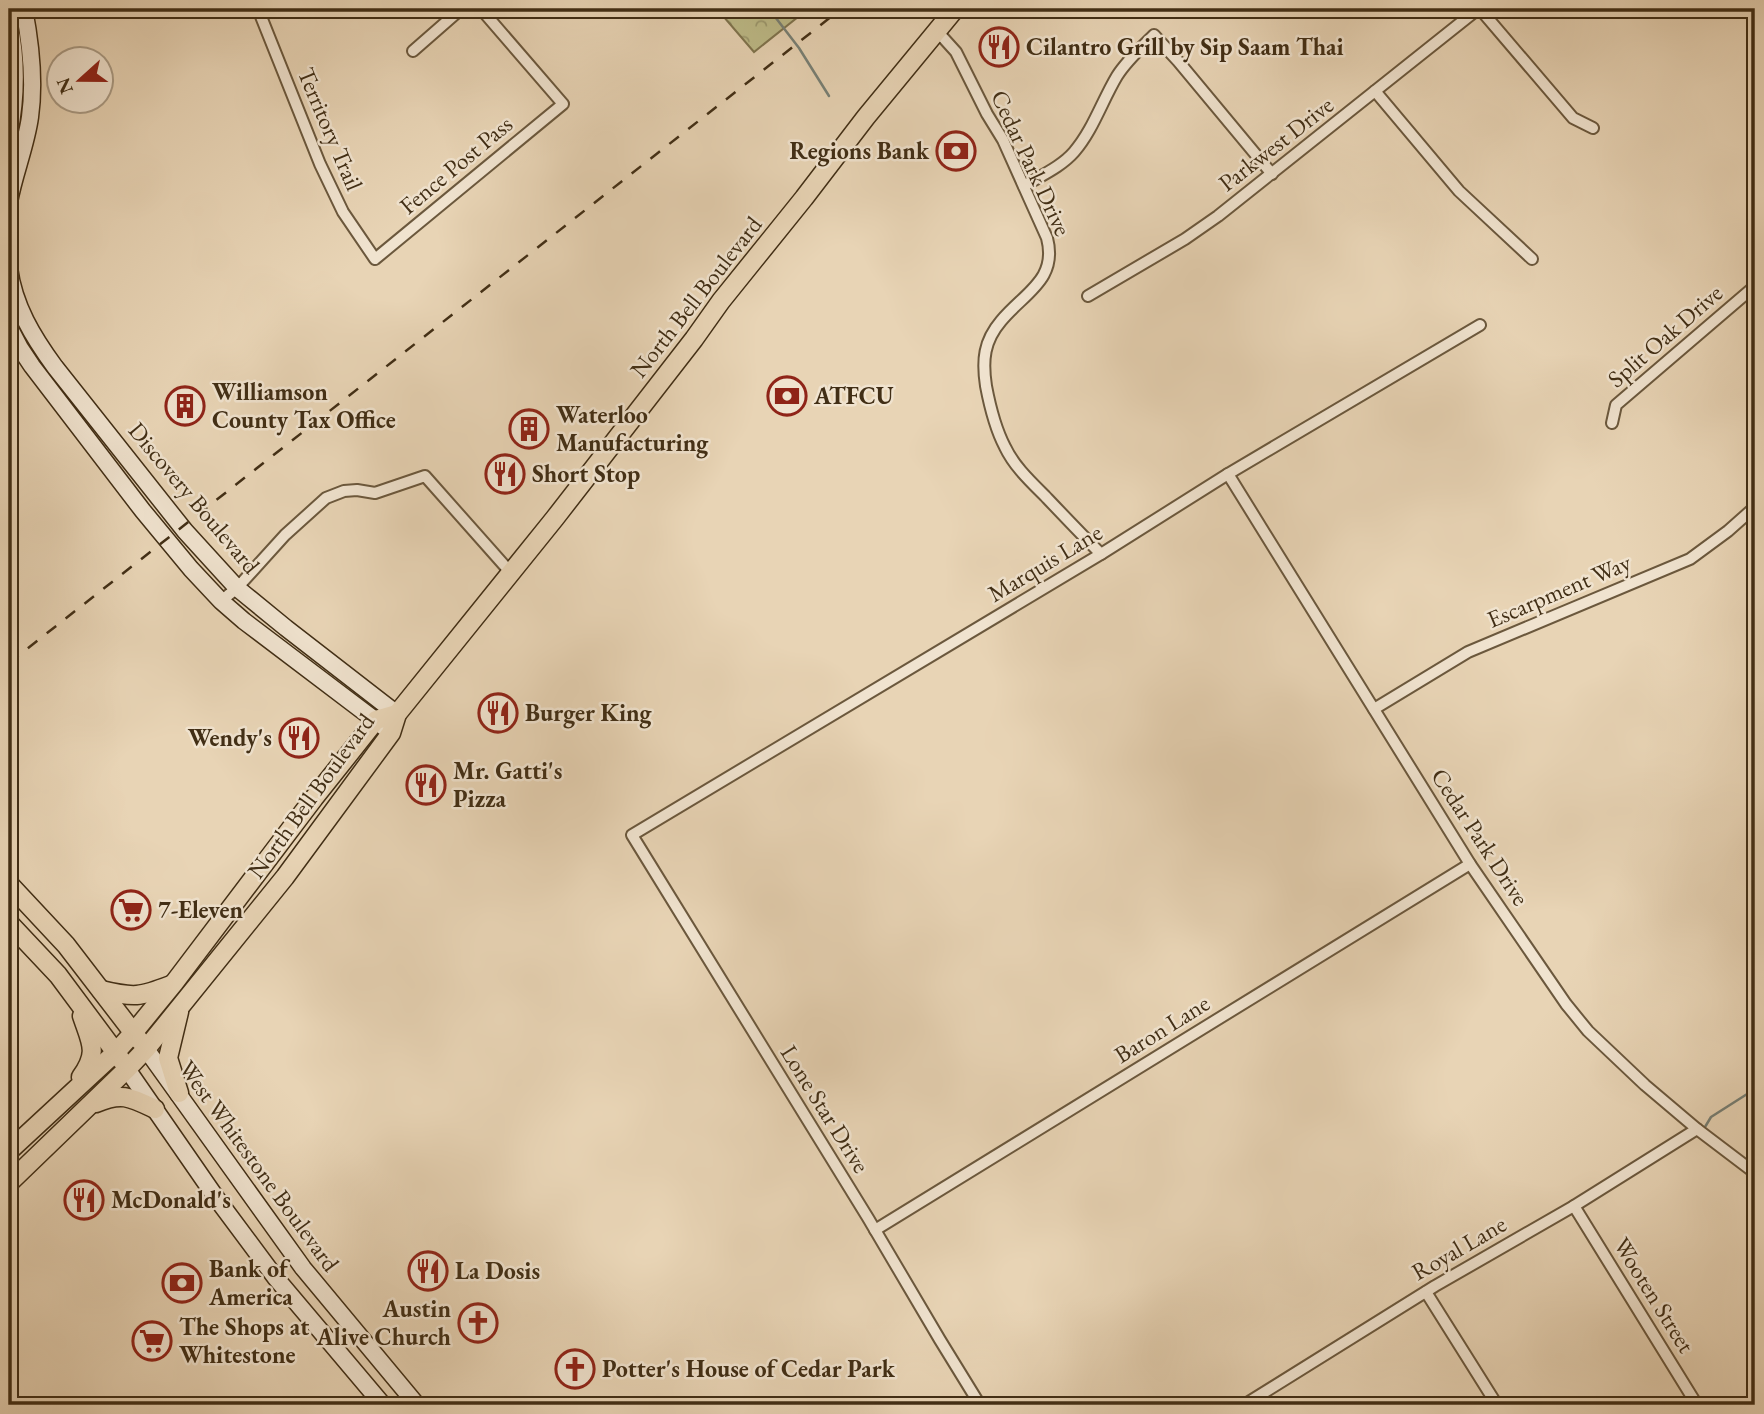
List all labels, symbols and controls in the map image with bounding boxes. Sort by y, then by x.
restaurant icon: Cilantro Grill by Sip Saam Thai [978,26,1020,68]
place label: Cilantro Grill by Sip Saam Thai [1026,31,1344,63]
north arrow [46,46,116,116]
street label: Territory Trail [291,63,370,195]
text: N [50,74,79,98]
street label: Cedar Park Drive [984,85,1079,241]
street label: Parkwest Drive [1212,89,1339,198]
street label: Fence Post Pass [393,108,519,221]
bank icon: Regions Bank [935,130,977,172]
place label: Regions Bank [789,135,930,167]
street label: North Bell Boulevard [623,209,769,384]
street label: Split Oak Drive [1601,277,1729,394]
bank icon: ATFCU [766,375,808,417]
place label: Williamson County Tax Office [212,376,396,436]
place label: ATFCU [813,380,894,411]
building icon: Williamson County Tax Office [164,385,206,427]
place label: Waterloo Manufacturing [556,399,709,459]
building icon: Waterloo Manufacturing [508,408,550,450]
street label: Discovery Boulevard [122,415,267,581]
restaurant icon: Short Stop [484,453,526,495]
place label: Short Stop [532,458,640,489]
street label: Marquis Lane [982,516,1108,609]
street label: Escarpment Way [1482,546,1636,635]
restaurant icon: Burger King [477,692,519,734]
place label: Burger King [525,697,653,729]
street label: North Bell Boulevard [240,706,382,885]
restaurant icon: Wendy's [278,717,320,759]
place label: Wendy's [188,722,272,754]
place label: Mr. Gatti's Pizza [453,755,562,814]
street label: Cedar Park Drive [1424,762,1536,911]
restaurant icon: Mr. Gatti's Pizza [405,764,447,806]
supermarket icon: 7-Eleven [110,889,152,931]
place label: 7-Eleven [158,894,243,925]
street label: Baron Lane [1108,987,1215,1070]
street label: Lone Star Drive [774,1039,877,1178]
street label: West Whitestone Boulevard [172,1054,347,1278]
restaurant icon: McDonald's [63,1179,105,1221]
place label: McDonald's [111,1184,231,1215]
street label: Royal Lane [1406,1208,1512,1287]
street label: Wooten Street [1607,1231,1702,1359]
restaurant icon: La Dosis [407,1250,449,1292]
place label: Bank of America [208,1253,293,1312]
place label: La Dosis [455,1255,540,1286]
bank icon: Bank of America [161,1262,203,1304]
place label: Austin Alive Church [316,1293,452,1352]
church icon: Austin Alive Church [457,1302,499,1344]
place label: The Shops at Whitestone [179,1311,309,1370]
supermarket icon: The Shops at Whitestone [131,1320,173,1362]
church icon: Potter's House of Cedar Park [554,1348,596,1390]
place label: Potter's House of Cedar Park [602,1353,896,1384]

